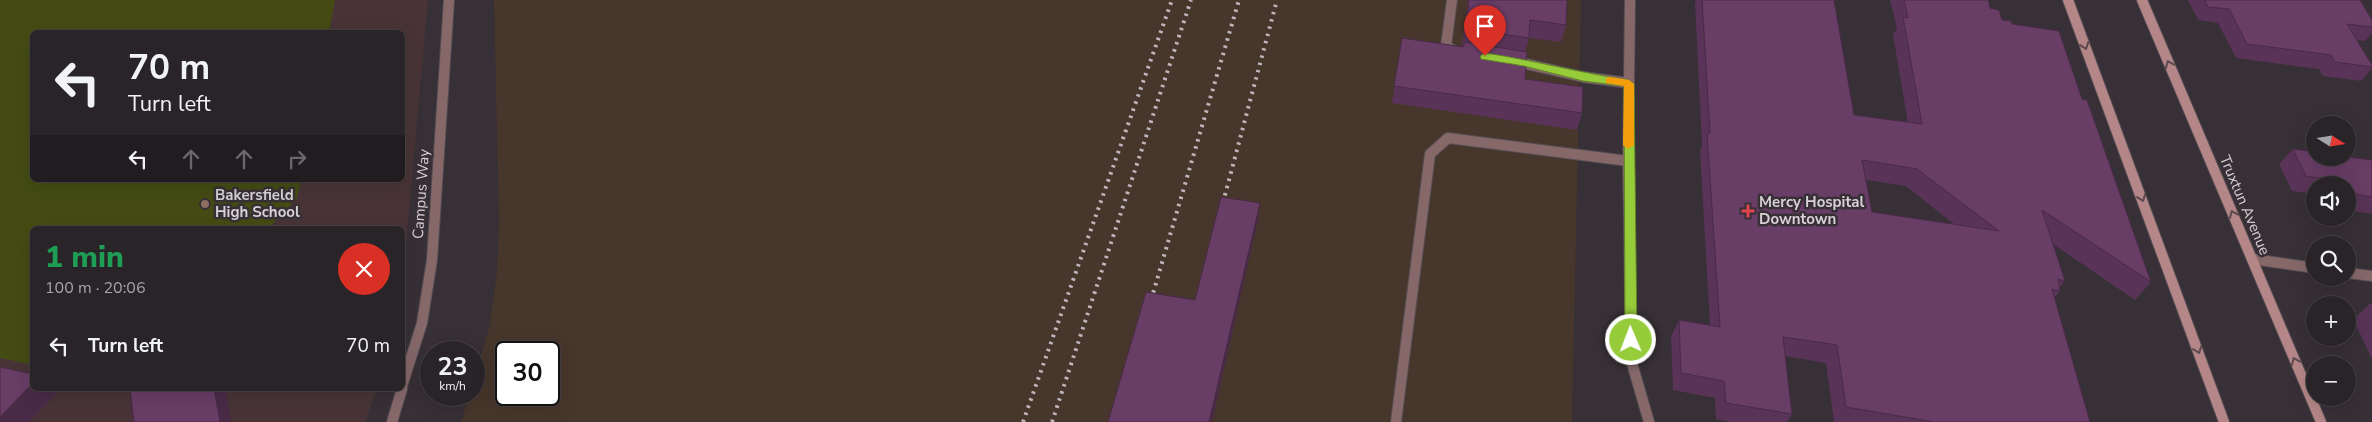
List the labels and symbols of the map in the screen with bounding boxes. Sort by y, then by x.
pin [1464,5,1506,56]
one-way arrow [2079,41,2089,49]
one-way arrow [2165,60,2175,69]
north arrow [2306,116,2356,166]
street label: Campus Way [408,148,434,240]
street label: Truxtun Avenue [2215,152,2275,258]
place label: Bakersfield High School [215,185,300,222]
place label: Mercy Hospital Downtown [1759,192,1864,229]
one-way arrow [2135,193,2146,202]
marker: Bakersfield High School [199,198,211,210]
marker: Mercy Hospital Downtown [1741,204,1755,218]
one-way arrow [2228,210,2239,219]
position arrow [1604,313,1656,365]
speed limit sign: 30 [495,341,560,406]
one-way arrow [2192,346,2202,354]
one-way arrow [2291,357,2302,366]

